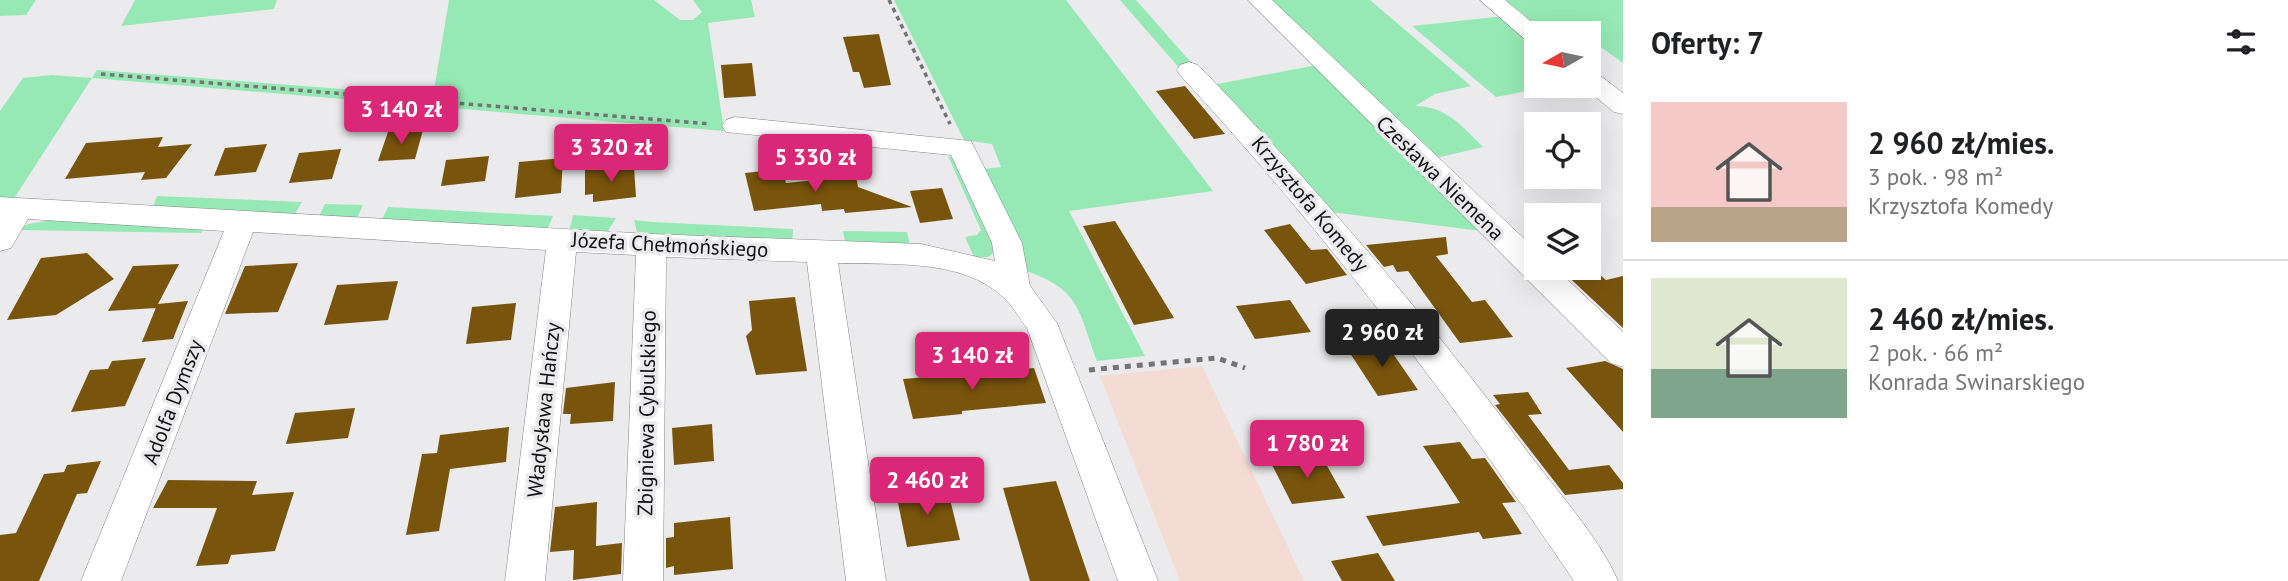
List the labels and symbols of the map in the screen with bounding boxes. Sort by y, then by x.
north arrow [1524,21,1601,98]
pin: 3 140 zł [329,86,473,146]
street label: Czesława Niemena [1370,110,1510,246]
pin: 3 320 zł [539,124,683,184]
street label: Krzysztofa Komedy [1246,130,1375,277]
pin: 5 330 zł [743,134,887,194]
street label: Józefa Chełmońskiego [570,226,769,263]
street label: Zbigniewa Cybulskiego [631,310,662,516]
pin: 2 960 zł [1310,310,1454,369]
street label: Władysława Hańczy [521,321,566,499]
pin: 3 140 zł [900,332,1044,392]
street label: Adolfa Dymszy [136,335,209,468]
pin: 1 780 zł [1235,420,1379,480]
pin: 2 460 zł [855,458,999,517]

